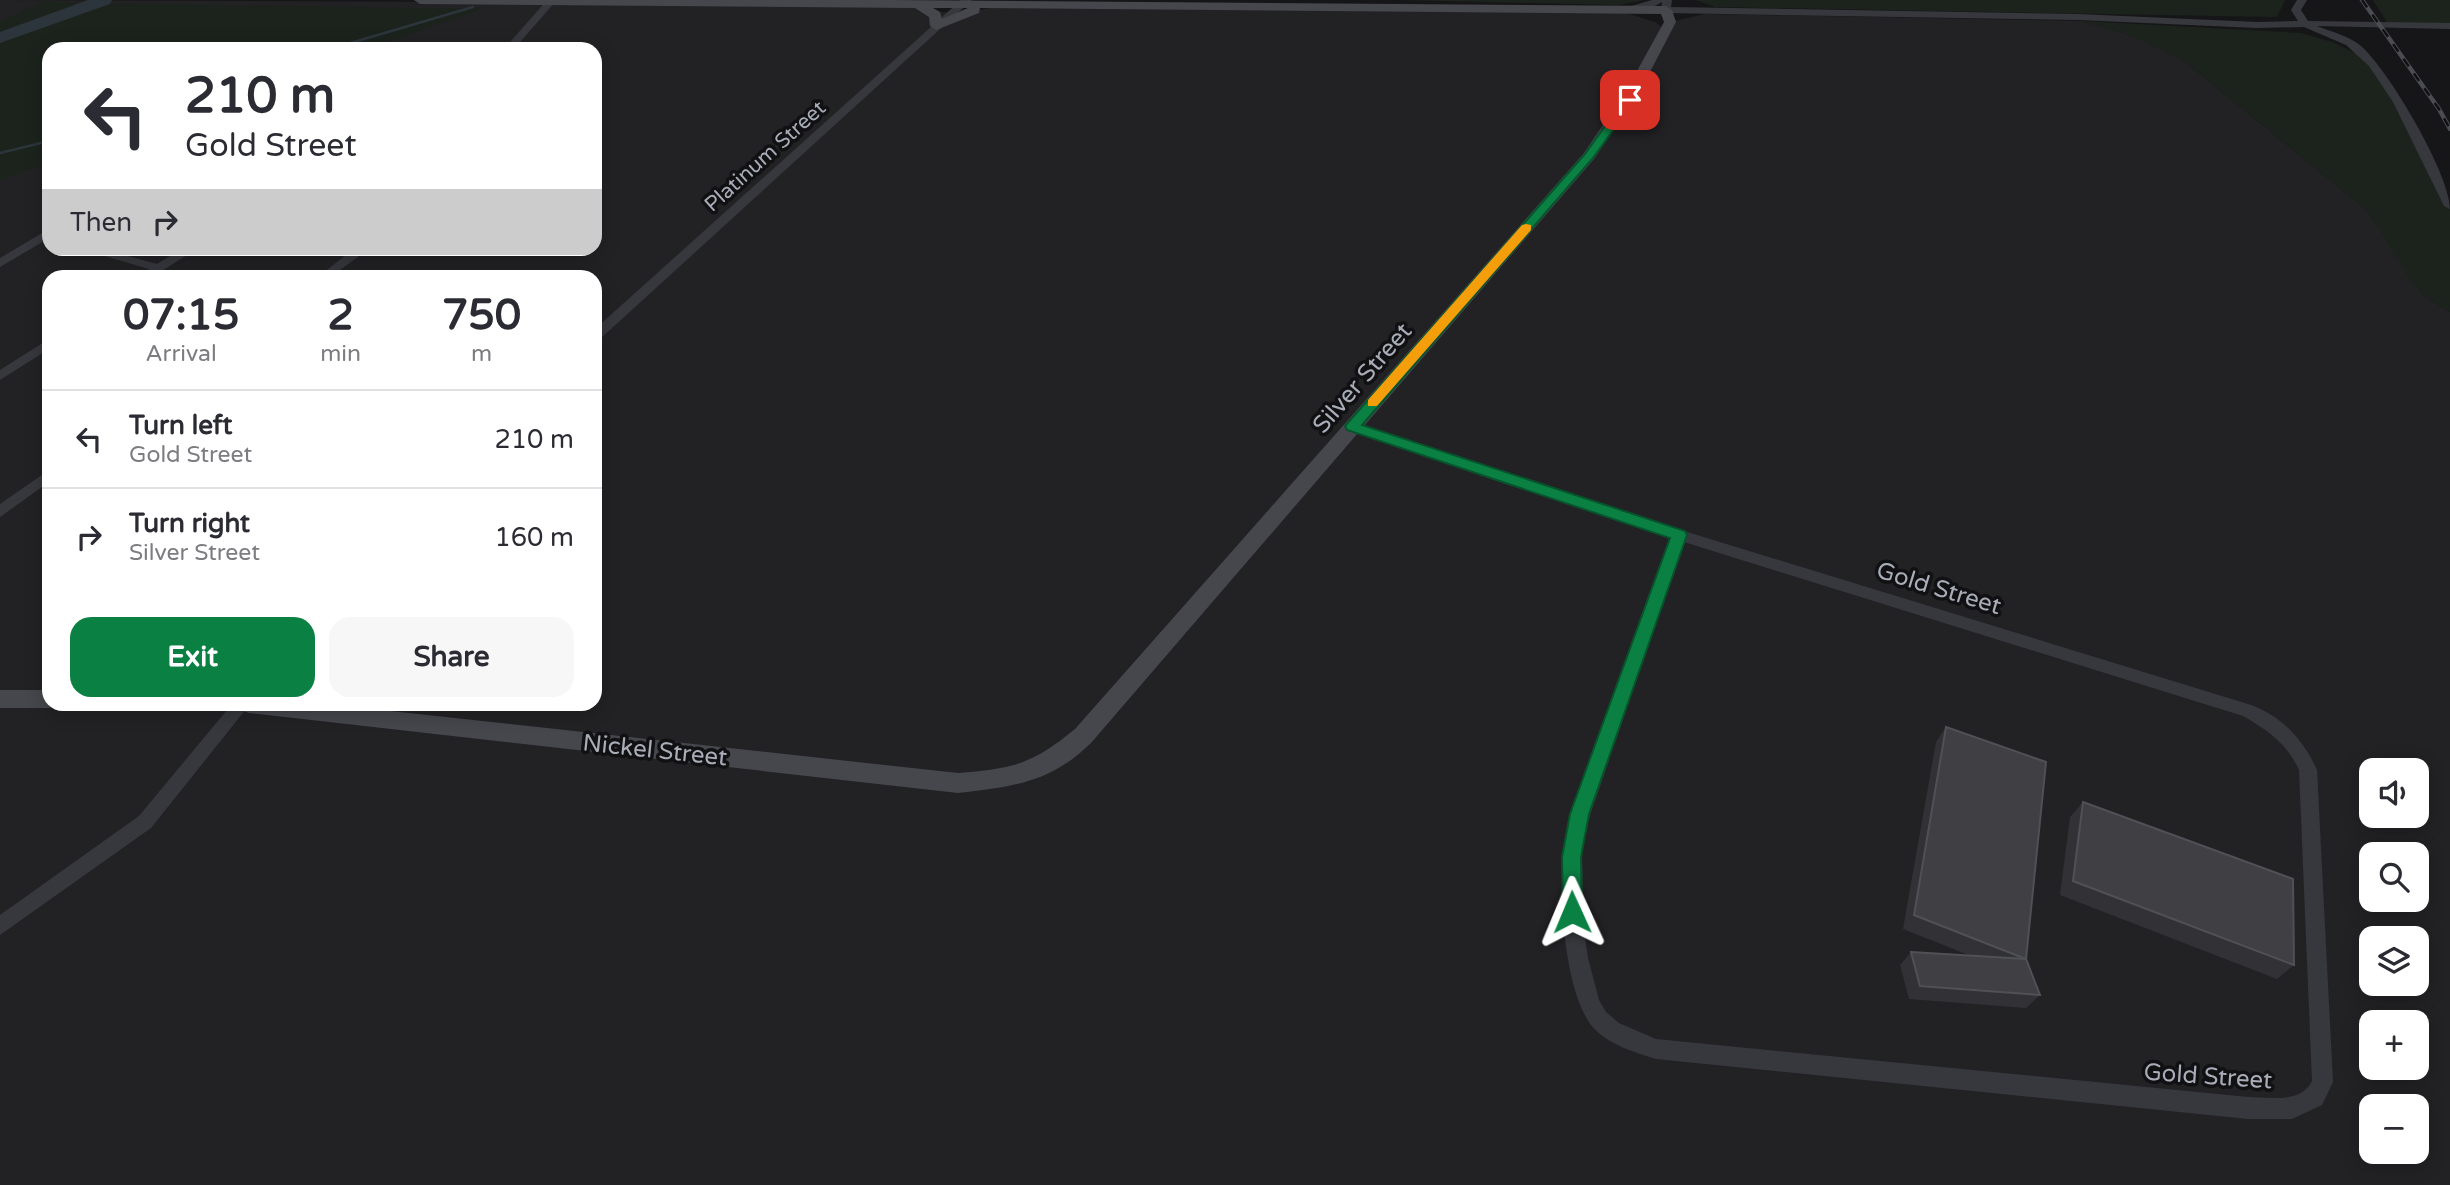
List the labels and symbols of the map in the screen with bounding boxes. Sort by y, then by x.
pin [1600,70,1660,130]
street label: Platinum Street [700,95,831,217]
street label: Silver Street [1307,317,1418,439]
street label: Gold Street [1873,556,2005,621]
street label: Nickel Street [581,728,729,772]
position arrow [1535,875,1609,949]
street label: Gold Street [2143,1058,2273,1095]

